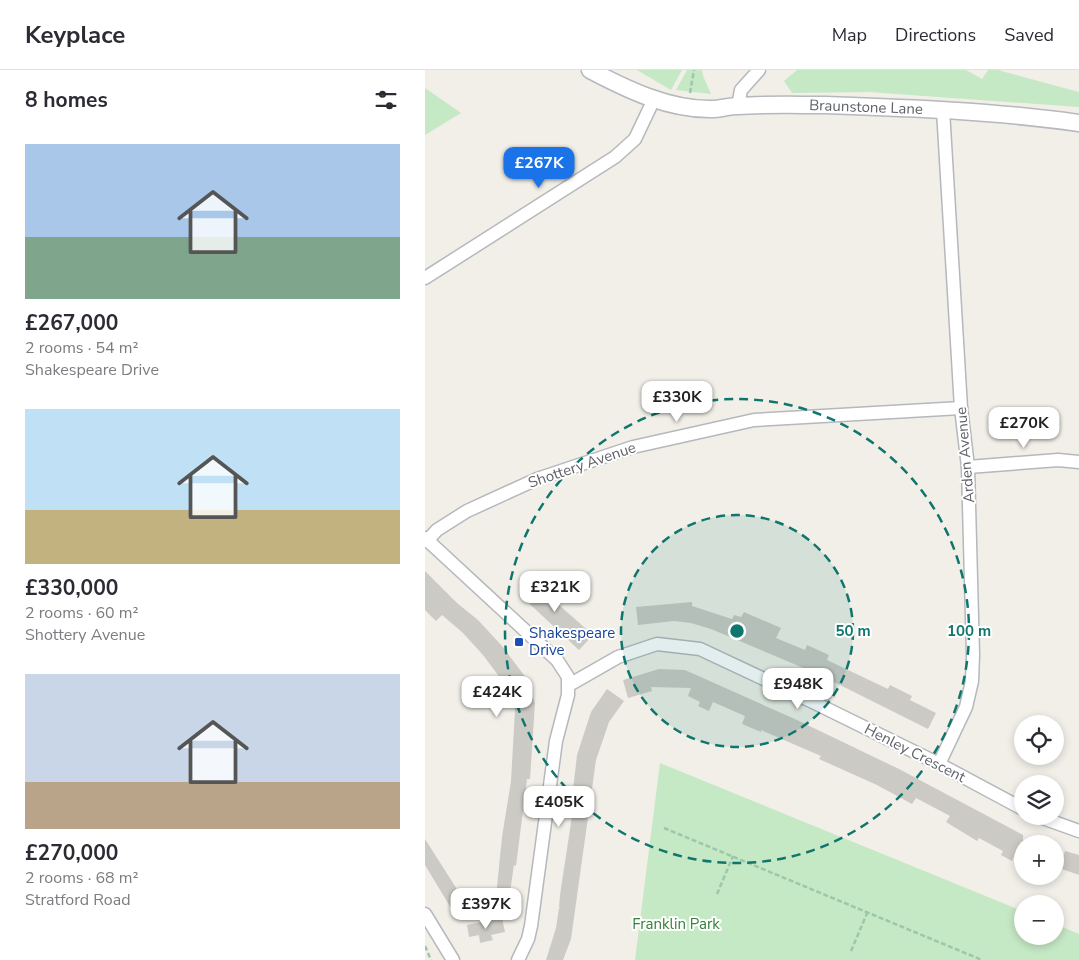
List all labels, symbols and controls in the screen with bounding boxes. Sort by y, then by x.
text: Keyplace [25,19,125,51]
text: Map [832,23,867,47]
text: Directions [895,23,976,47]
text: Saved [1004,23,1054,47]
text: 8 homes [25,86,108,114]
icon: filters [372,86,400,114]
street label: Braunstone Lane [809,95,923,119]
pin: £267K [504,146,574,189]
text: £267K [514,152,564,174]
icon: home [168,177,258,267]
text: £267,000 [25,309,118,337]
text: 2 rooms · 54 m² [25,337,138,359]
text: Shakespeare Drive [25,359,159,381]
pin: £330K [642,380,712,423]
text: £330K [652,386,702,408]
street label: Arden Avenue [951,406,979,504]
pin: £270K [989,406,1059,449]
text: £270K [999,412,1049,434]
street label: Shottery Avenue [525,437,639,493]
icon: home [168,442,258,532]
pin: £321K [520,570,590,613]
text: £330,000 [25,574,118,602]
text: £321K [530,576,580,598]
text: 2 rooms · 60 m² [25,602,138,624]
text: 50 m [835,621,871,641]
text: 100 m [947,621,991,641]
centre of rings [728,622,746,640]
place label: Shakespeare Drive [529,623,615,660]
text: Shottery Avenue [25,624,145,646]
marker: Shakespeare Drive [513,636,525,648]
pin: £948K [763,668,833,710]
text: £948K [773,673,823,695]
pin: £424K [462,676,532,718]
text: £424K [472,681,522,703]
icon: home [168,707,258,797]
map controls [1014,715,1064,945]
button: locate [1014,715,1064,765]
street label: Henley Crescent [861,719,970,787]
button: layers [1014,775,1064,825]
pin: £405K [524,786,594,828]
text: £405K [534,791,584,813]
button: + [1014,835,1064,885]
text: £270,000 [25,839,118,867]
text: 2 rooms · 68 m² [25,867,138,889]
pin: £397K [451,888,521,930]
text: Stratford Road [25,889,130,911]
text: £397K [461,893,511,915]
button: − [1014,895,1064,945]
park label: Franklin Park [632,914,720,934]

